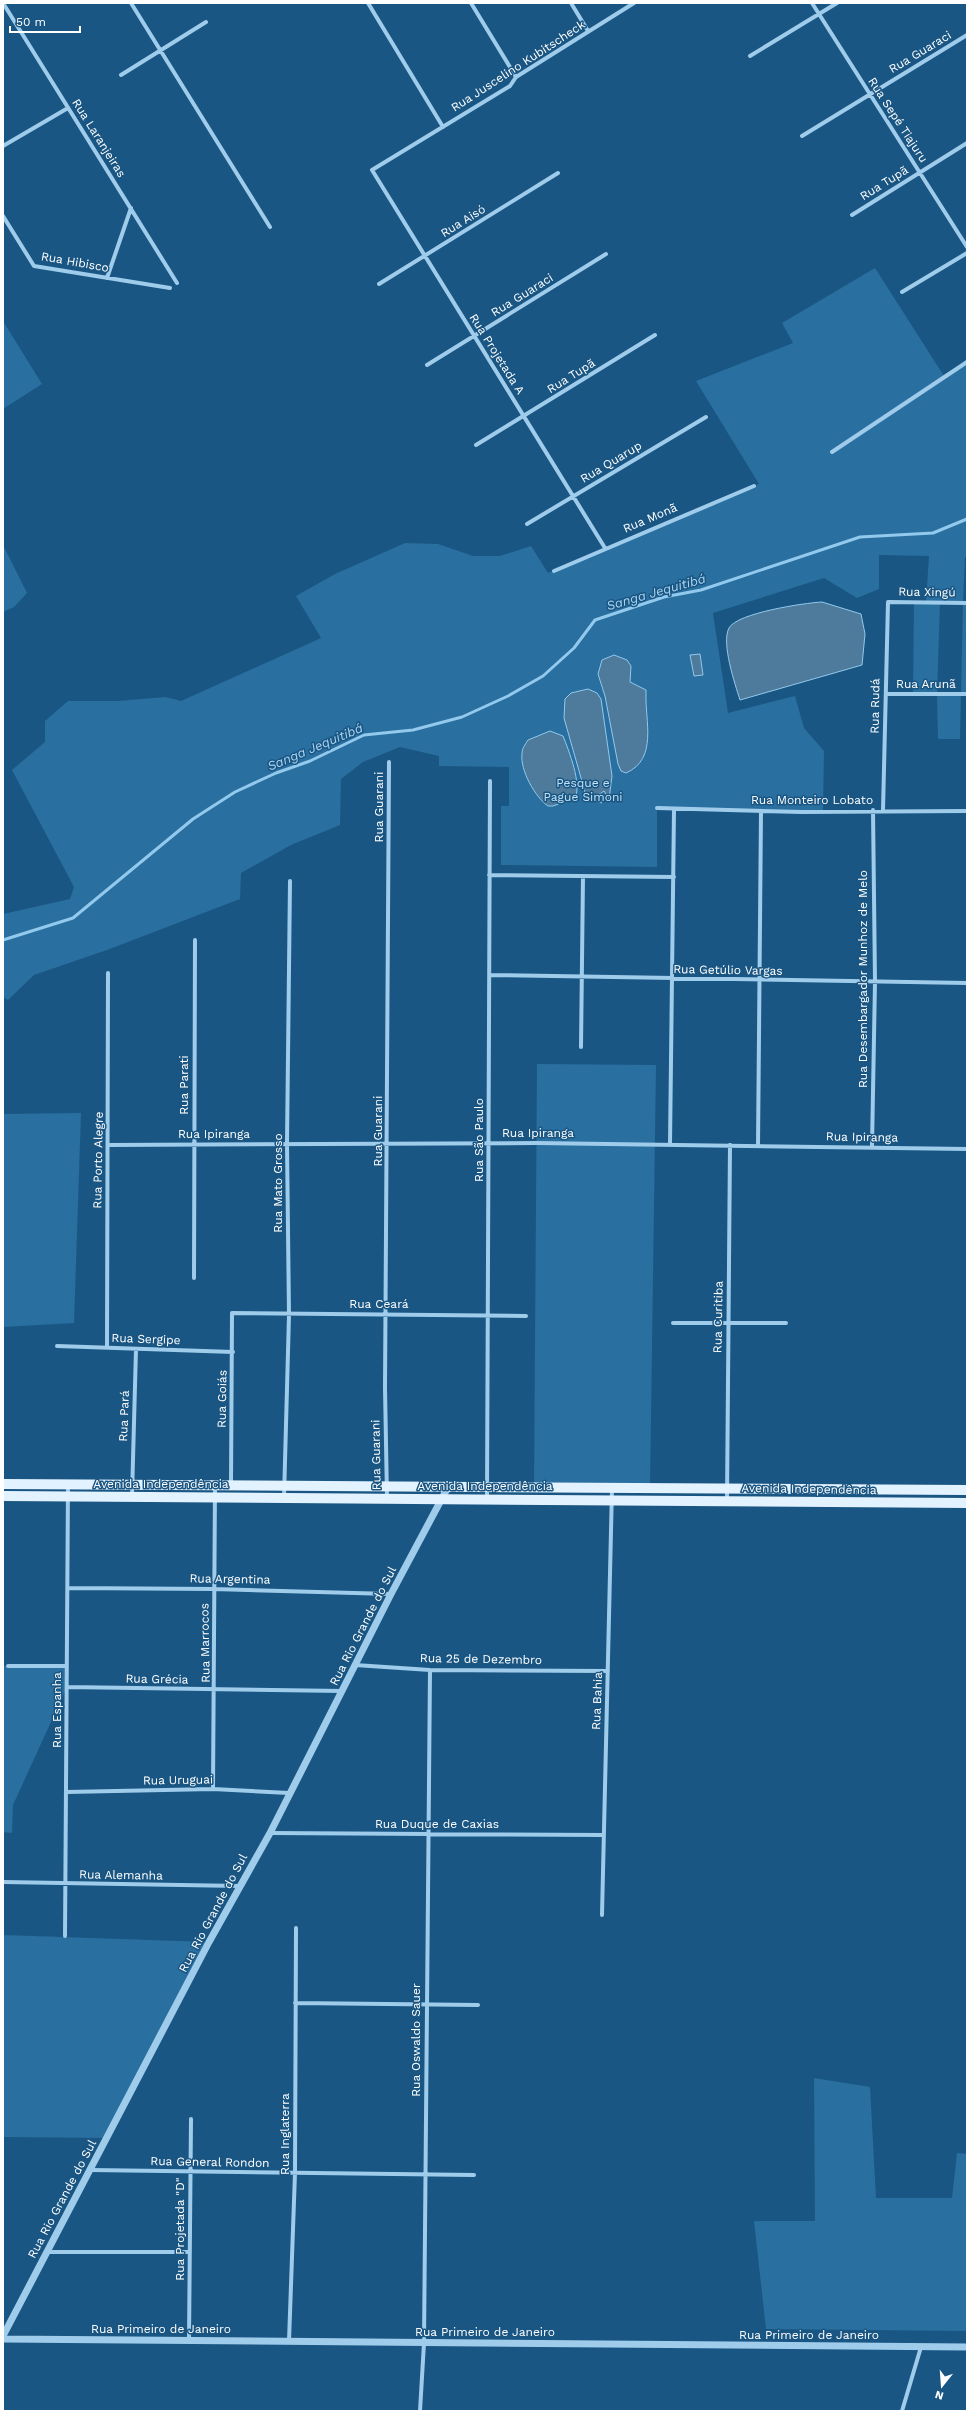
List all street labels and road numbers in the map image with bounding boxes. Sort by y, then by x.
street label: Rua Juscelino Kubitscheck [448,17,588,115]
street label: Rua Guaraci [886,28,954,76]
street label: Rua Sepé Tiajuru [865,75,931,165]
street label: Rua Laranjeiras [69,96,129,180]
street label: Rua Tupã [858,163,911,203]
street label: Rua Aisó [438,202,488,240]
street label: Rua Hibisco [40,249,110,275]
street label: Rua Guaraci [489,270,555,320]
street label: Rua Projetada A [467,311,527,397]
street label: Rua Tupã [545,356,598,396]
street label: Rua Quarup [578,438,644,486]
street label: Rua Monã [621,500,679,536]
street label: Rua Xingú [898,585,956,599]
street label: Rua Arunã [896,677,956,691]
street label: Rua Rudá [868,678,882,734]
street label: Rua Guarani [372,772,386,842]
street label: Rua Monteiro Lobato [751,793,873,807]
street label: Rua Desembargador Munhoz de Melo [856,870,870,1088]
street label: Rua Getúlio Vargas [673,962,783,978]
street label: Rua Parati [177,1055,191,1115]
street label: Rua Guarani [371,1096,385,1166]
street label: Rua São Paulo [472,1098,486,1182]
street label: Rua Porto Alegre [90,1111,106,1209]
street label: Rua Ipiranga [502,1126,574,1140]
street label: Rua Ipiranga [178,1127,250,1141]
street label: Rua Ipiranga [826,1129,898,1145]
street label: Rua Mato Grosso [271,1133,285,1233]
street label: Rua Curitiba [710,1281,726,1353]
street label: Rua Ceará [349,1297,409,1311]
street label: Rua Sergipe [111,1331,181,1347]
street label: Rua Goiás [214,1370,230,1428]
street label: Rua Pará [116,1390,132,1442]
street label: Rua Guarani [368,1419,384,1491]
street label: Avenida Independência [93,1477,229,1491]
street label: Avenida Independência [417,1479,553,1493]
street label: Avenida Independência [741,1481,877,1497]
street label: Rua Rio Grande do Sul [327,1564,399,1688]
street label: Rua Argentina [189,1571,271,1587]
street label: Rua Marrocos [197,1603,213,1683]
street label: Rua 25 de Dezembro [420,1651,542,1667]
street label: Rua Grécia [125,1671,189,1687]
street label: Rua Espanha [50,1672,64,1748]
street label: Rua Bahia [589,1672,605,1730]
street label: Rua Uruguai [143,1772,213,1788]
street label: Rua Duque de Caxias [375,1817,499,1831]
street label: Rua Rio Grande do Sul [176,1851,250,1975]
street label: Rua Alemanha [79,1867,163,1883]
street label: Rua Oswaldo Sauer [409,1983,423,2097]
street label: Rua Inglaterra [278,2093,292,2175]
street label: Rua Rio Grande do Sul [25,2137,99,2261]
street label: Rua General Rondon [150,2154,270,2170]
street label: Rua Projetada "D" [173,2177,187,2281]
street label: Rua Primeiro de Janeiro [91,2322,231,2336]
street label: Rua Primeiro de Janeiro [415,2325,555,2339]
street label: Rua Primeiro de Janeiro [739,2328,879,2342]

